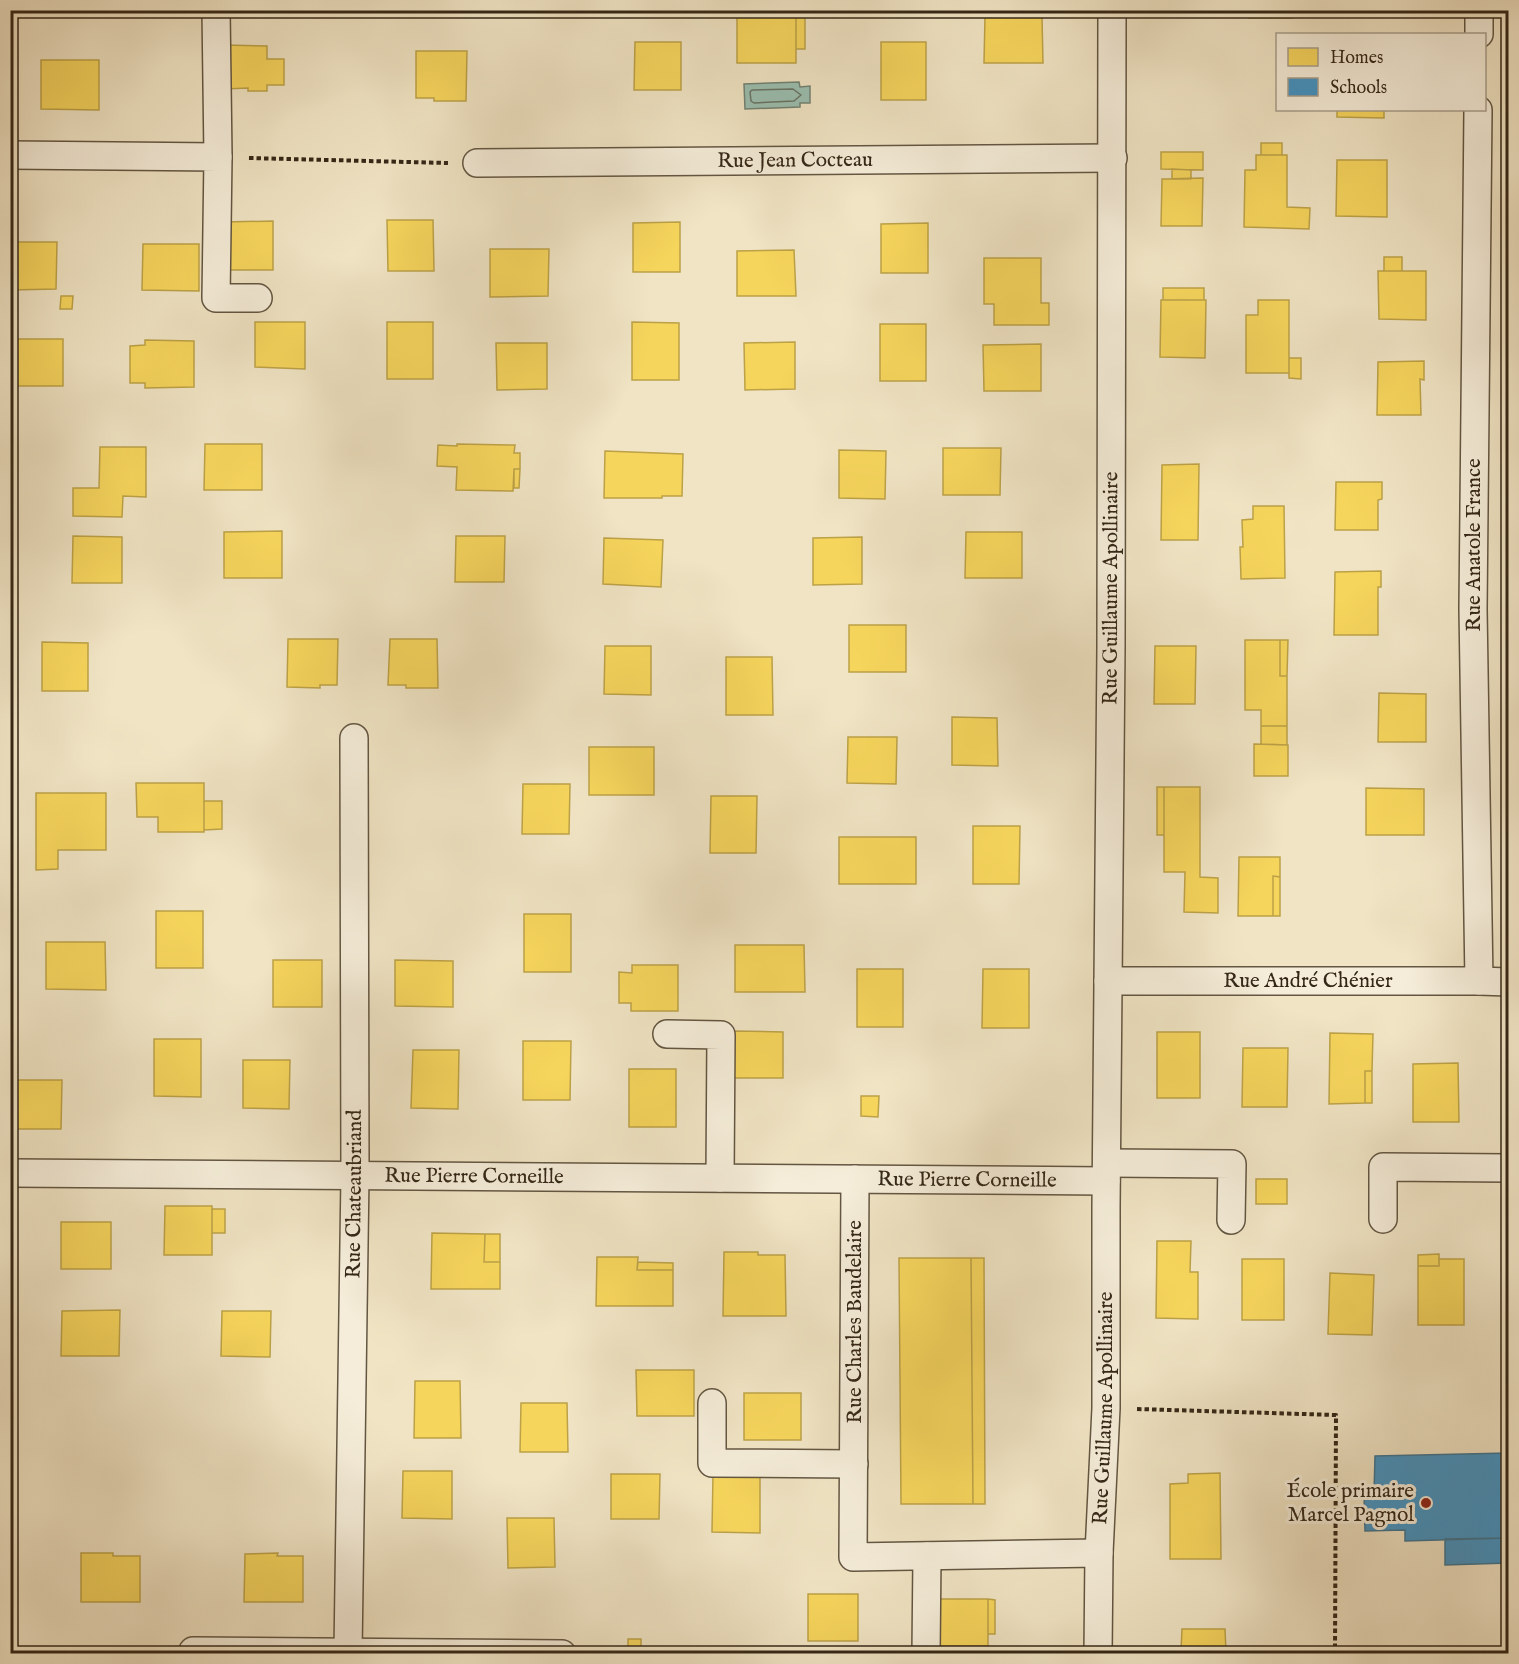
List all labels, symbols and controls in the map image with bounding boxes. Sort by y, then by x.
legend [1276,33,1486,111]
text: Homes [1330,47,1383,70]
text: Schools [1330,77,1387,100]
street label: Rue Jean Cocteau [717,146,873,175]
street label: Rue Anatole France [1461,458,1488,632]
street label: Rue Guillaume Apollinaire [1097,471,1125,705]
street label: Rue André Chénier [1223,968,1393,995]
street label: Rue Chateaubriand [340,1109,369,1279]
street label: Rue Pierre Corneille [384,1162,564,1191]
street label: Rue Pierre Corneille [877,1166,1057,1194]
street label: Rue Charles Baudelaire [842,1220,869,1424]
street label: Rue Guillaume Apollinaire [1087,1291,1120,1525]
place label: École primaire Marcel Pagnol [1286,1477,1414,1529]
marker: École primaire Marcel Pagnol [1419,1496,1433,1510]

